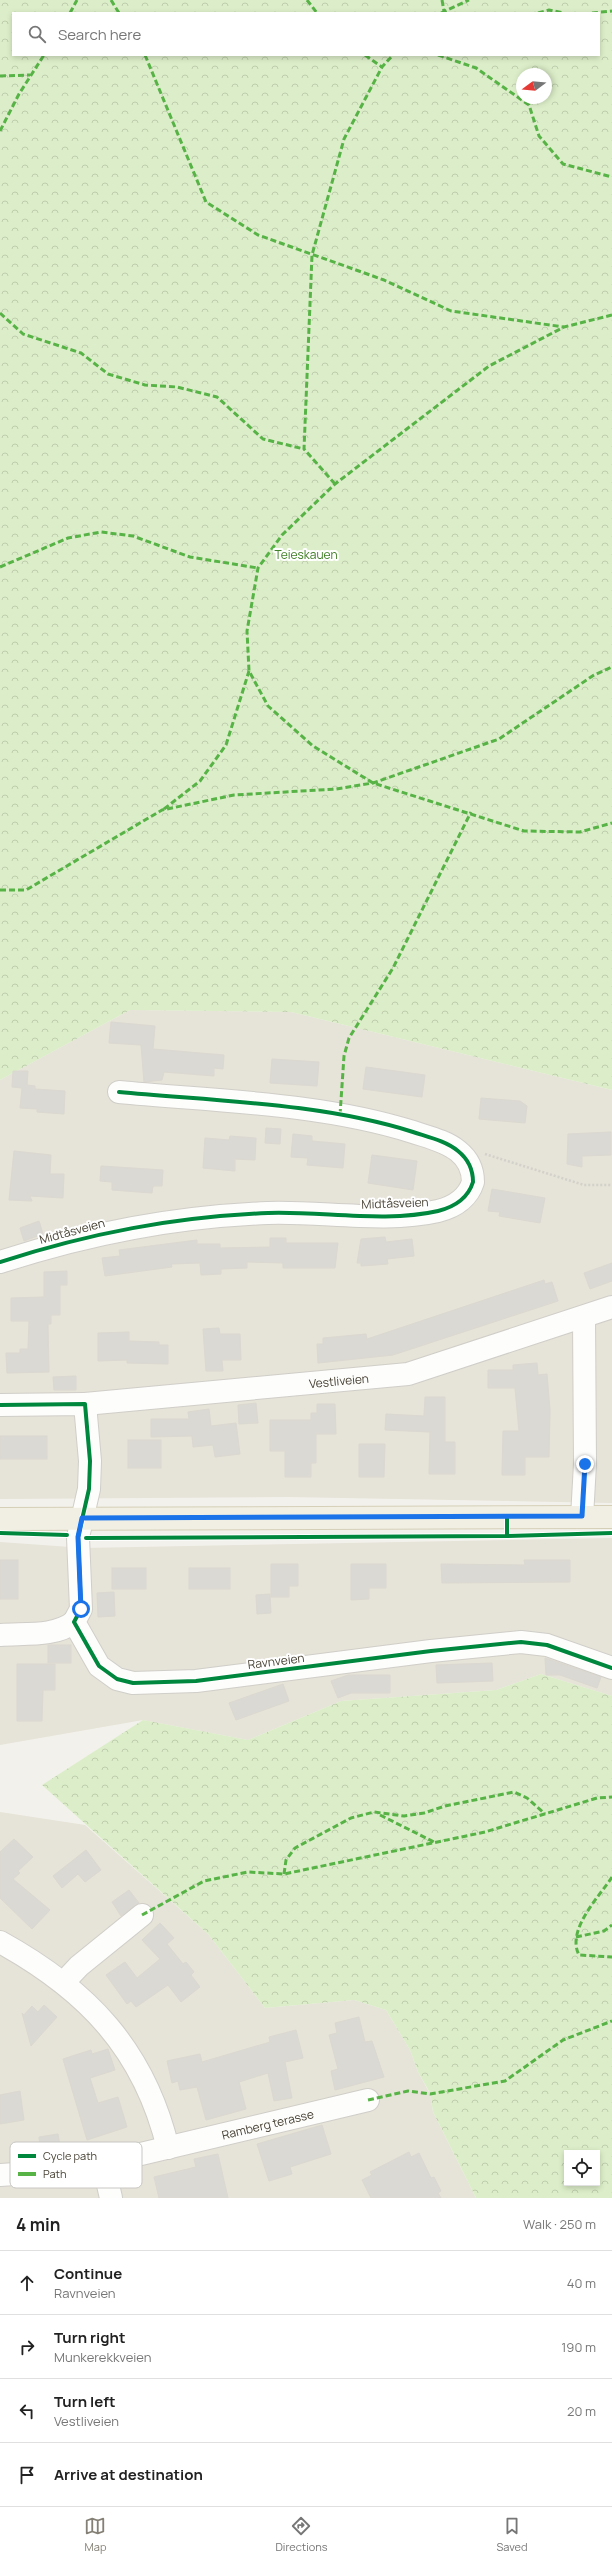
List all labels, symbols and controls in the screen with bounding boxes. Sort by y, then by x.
search box [12,12,600,56]
icon: search [26,23,48,45]
text: Search here [58,24,141,45]
north arrow [516,68,552,104]
park label: Teieskauen [274,546,338,563]
street label: Midtåsveien [361,1193,429,1213]
street label: Midtåsveien [37,1214,107,1248]
street label: Vestliveien [308,1369,370,1392]
route end [576,1455,594,1473]
route start [72,1600,90,1618]
street label: Ravnveien [247,1649,305,1673]
street label: Ramberg terasse [220,2105,315,2143]
legend [10,2142,142,2188]
text: Cycle path [43,2148,97,2163]
map controls [564,2150,600,2186]
button: locate [564,2150,600,2186]
text: Path [43,2166,66,2181]
text: 4 min [16,2213,60,2236]
text: Walk · 250 m [523,2215,596,2233]
text: Continue [54,2263,122,2284]
icon: ahead [16,2272,38,2294]
text: 40 m [567,2274,596,2292]
text: Ravnveien [54,2284,116,2302]
text: Turn right [54,2327,125,2348]
icon: right [16,2336,38,2358]
text: 190 m [561,2338,596,2356]
text: Munkerekkveien [54,2348,151,2366]
text: Turn left [54,2391,116,2412]
icon: left [16,2400,38,2422]
text: 20 m [567,2402,596,2420]
text: Vestliveien [54,2412,119,2430]
icon: arrive [16,2464,38,2486]
text: Arrive at destination [54,2464,203,2485]
tab: Map [84,2515,106,2554]
tab: Directions [275,2515,328,2554]
tab: Saved [497,2515,528,2554]

